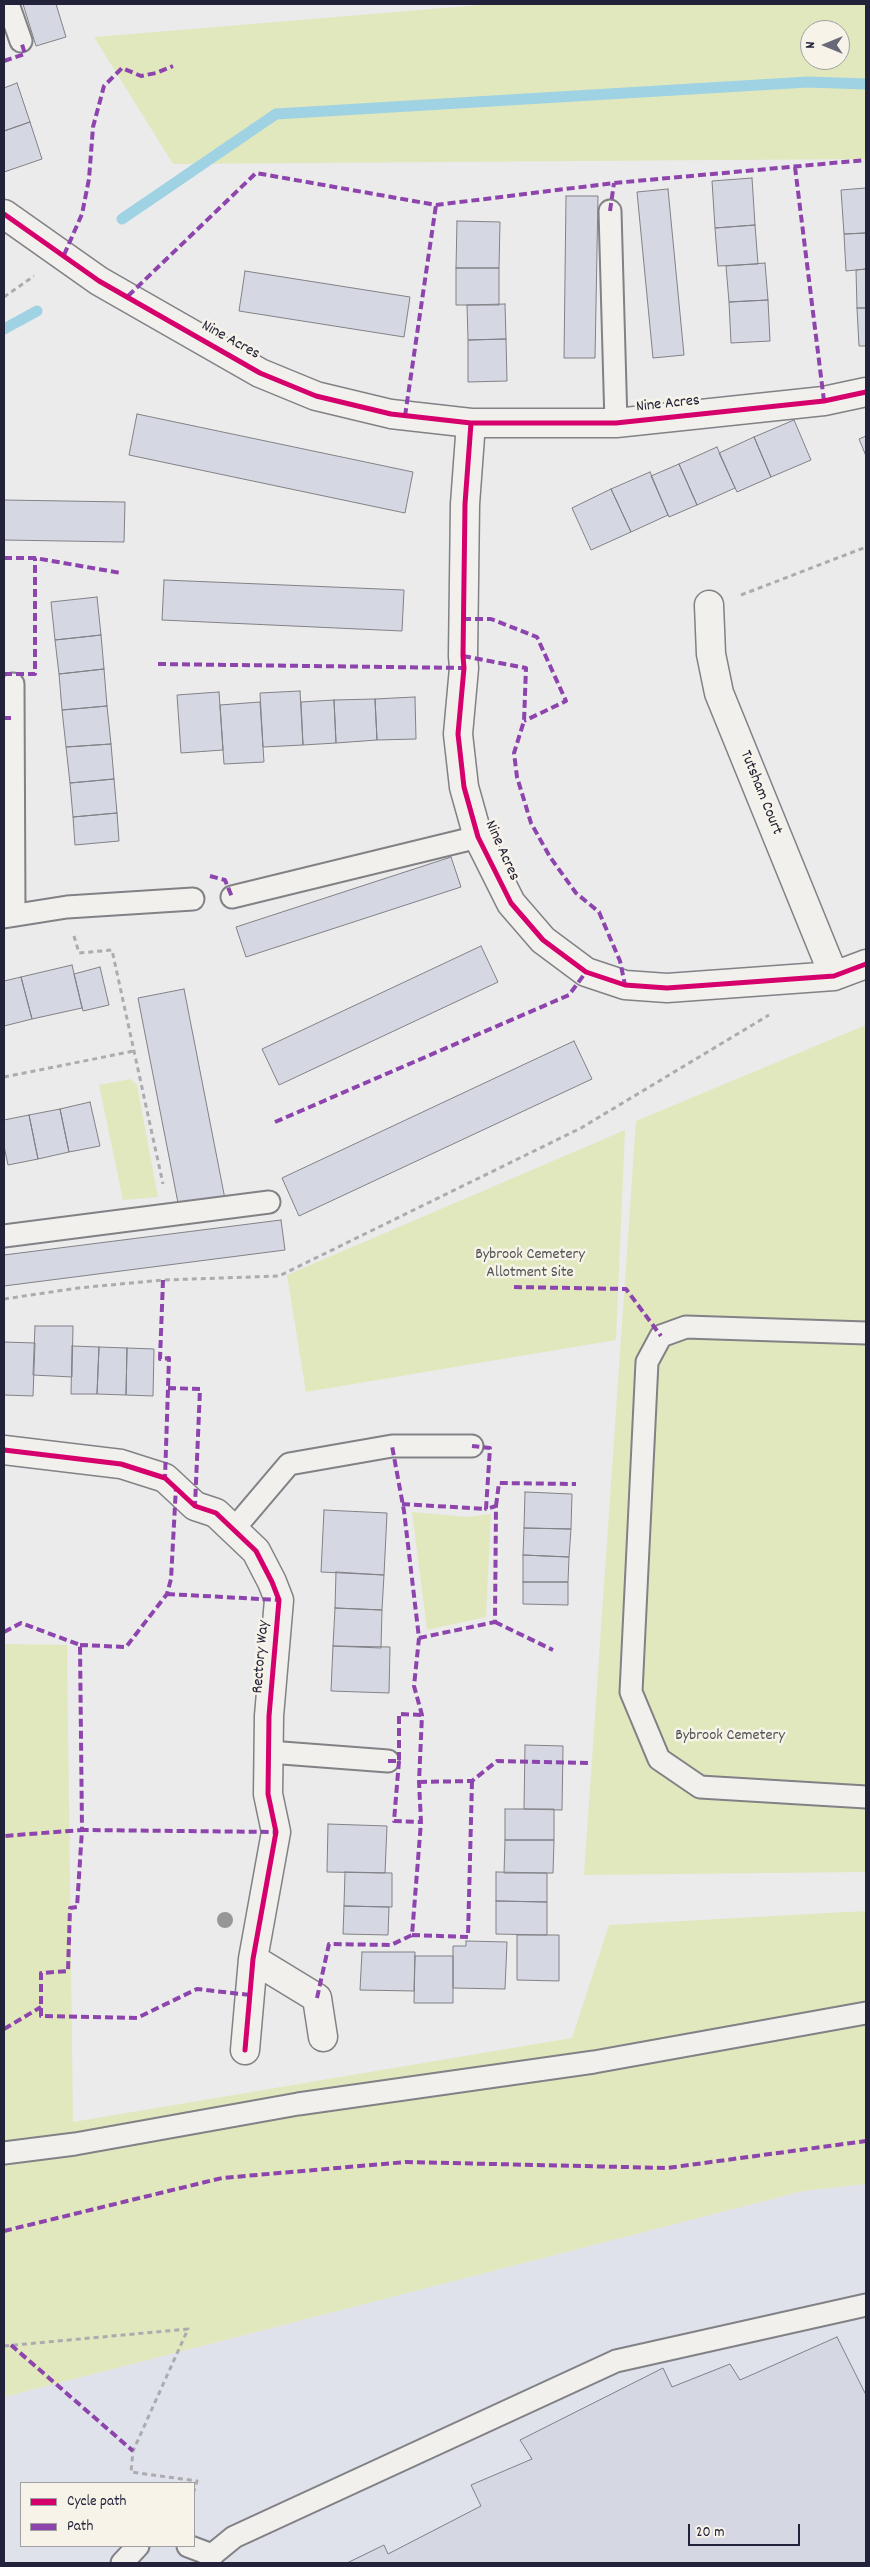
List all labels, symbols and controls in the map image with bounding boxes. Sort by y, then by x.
north arrow [800,20,850,70]
text: N [801,42,821,48]
street label: Nine Acres [197,317,263,365]
street label: Nine Acres [635,392,701,418]
street label: Tutsham Court [734,748,786,838]
street label: Nine Acres [479,818,523,884]
park label: Bybrook Cemetery Allotment Site [475,1246,585,1284]
street label: Rectory Way [249,1620,275,1694]
park label: Bybrook Cemetery [675,1727,785,1747]
legend [20,2482,195,2547]
text: Cycle path [67,2491,126,2513]
scale bar [690,2514,802,2546]
text: Path [67,2516,93,2538]
text: 20 m [696,2522,724,2544]

